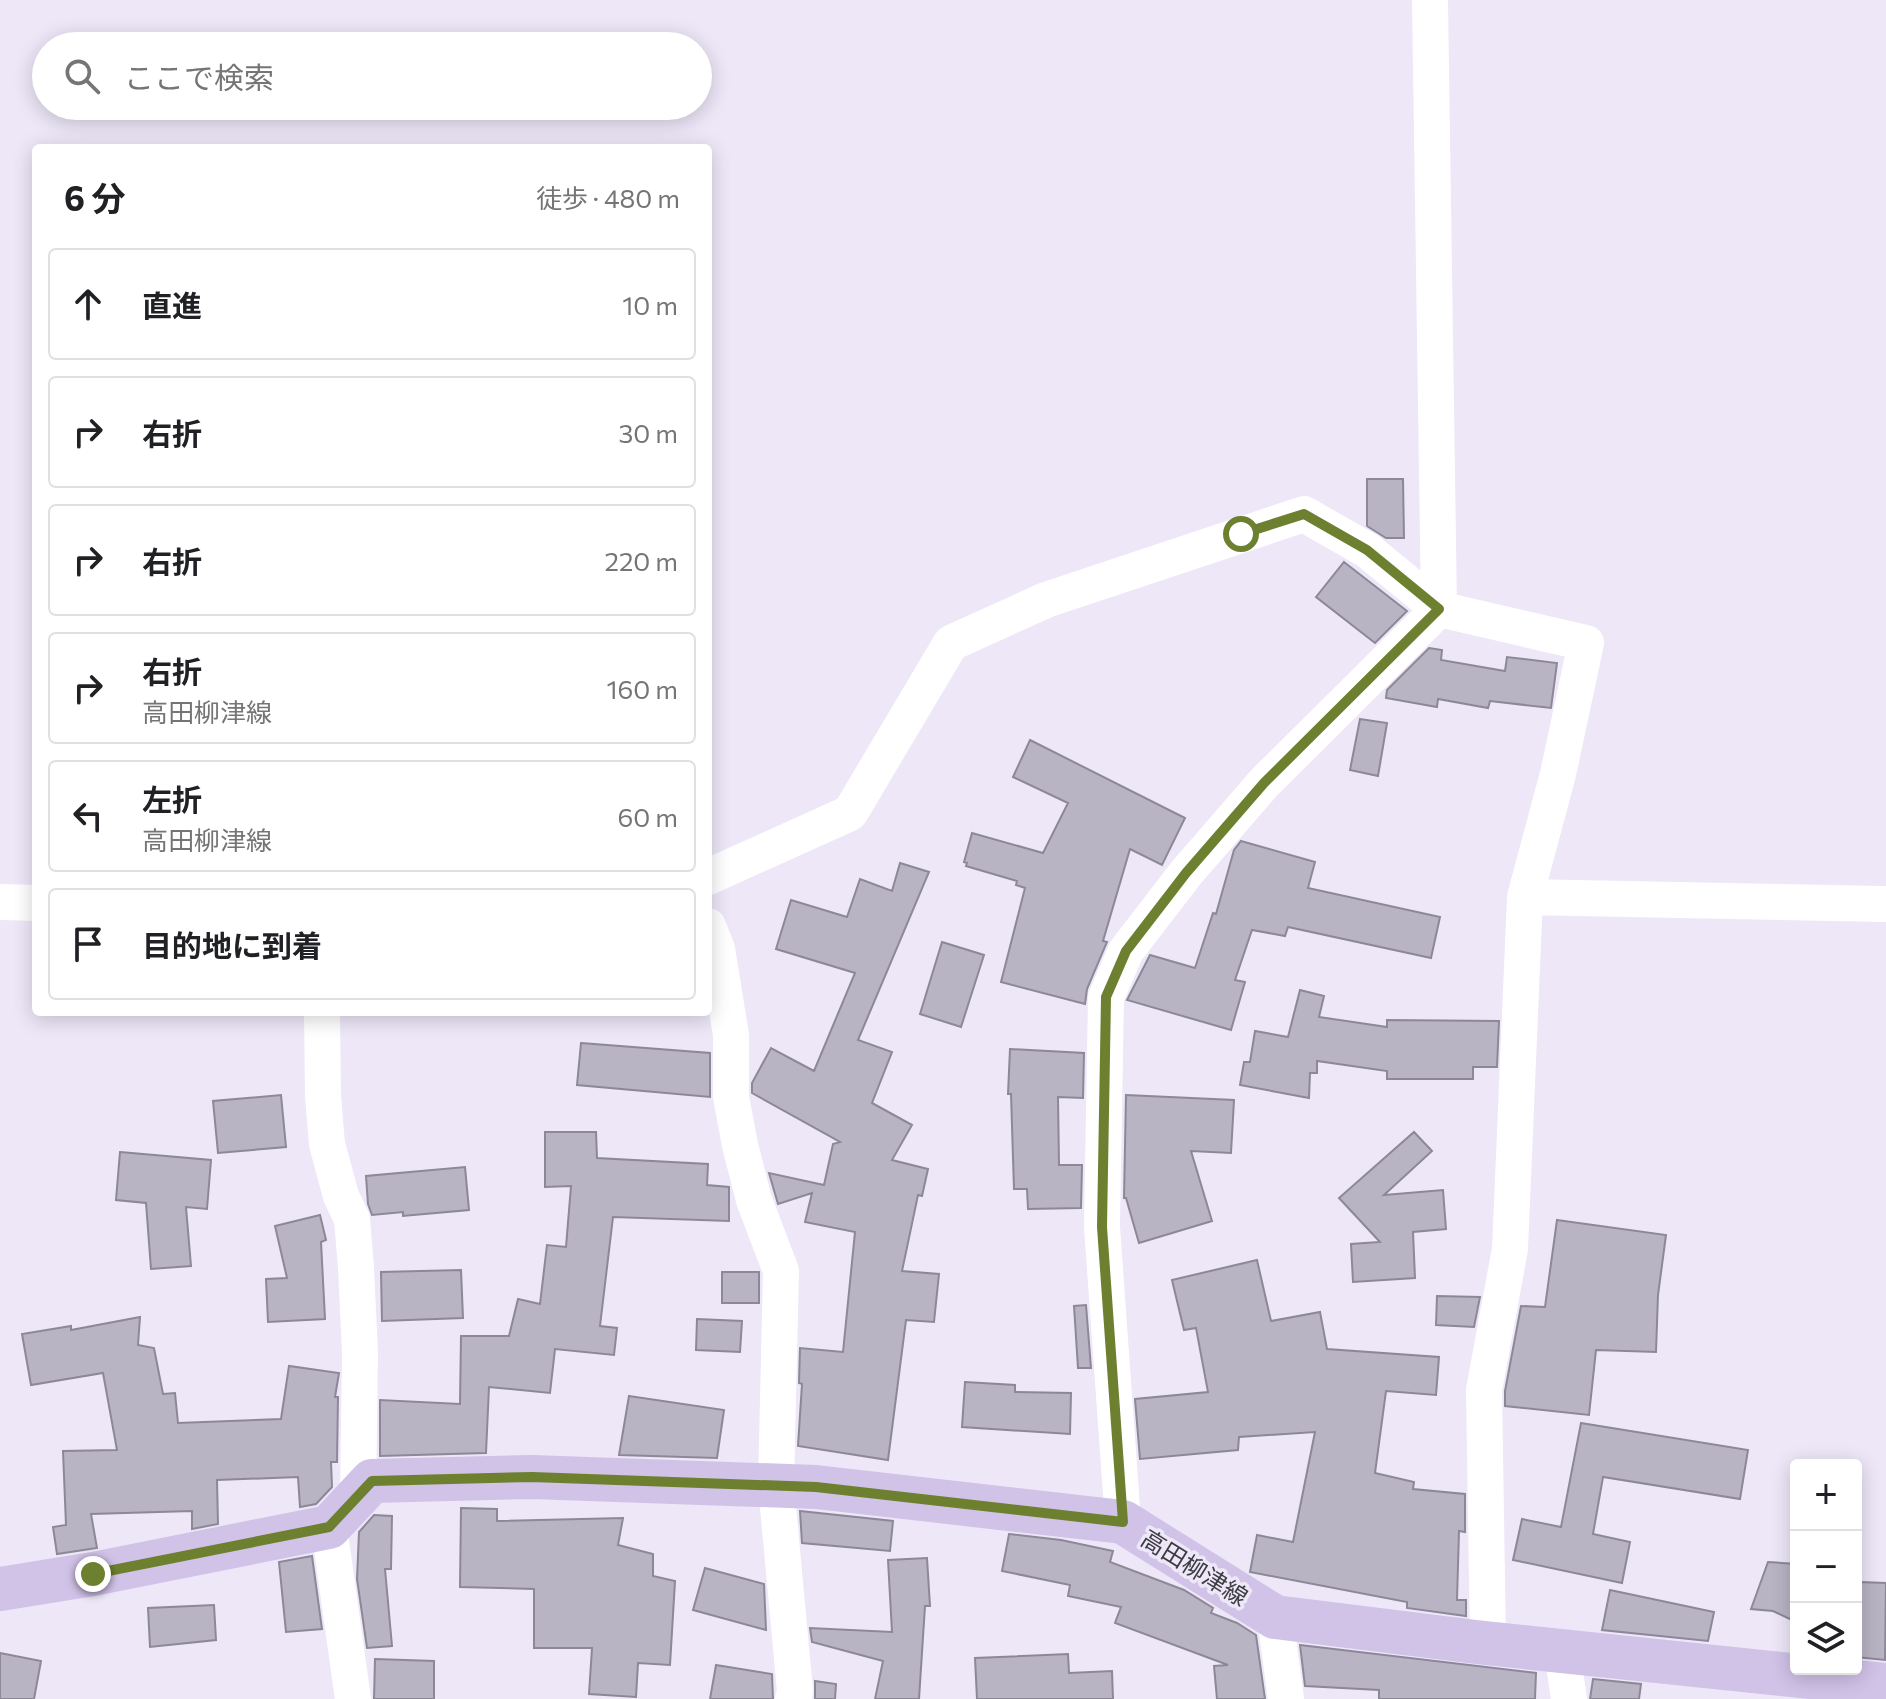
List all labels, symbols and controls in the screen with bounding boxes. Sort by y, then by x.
search box [32,32,712,120]
icon: search [60,54,104,98]
text: ここで検索 [124,58,274,95]
text: 6 分 [64,176,125,218]
text: 徒歩 · 480 m [536,182,680,213]
icon: ahead [66,282,110,326]
text: 直進 [142,286,202,323]
text: 10 m [622,289,678,320]
icon: right [66,410,110,454]
text: 右折 [142,414,202,451]
text: 30 m [619,417,678,448]
route start [1223,516,1259,552]
icon: right [66,538,110,582]
text: 右折 [142,542,202,579]
text: 220 m [605,545,678,576]
text: 右折 [142,652,202,689]
icon: right [66,666,110,710]
text: 160 m [606,673,678,704]
text: 高田柳津線 [142,696,272,727]
text: 左折 [142,780,202,817]
icon: left [66,794,110,838]
text: 60 m [618,801,678,832]
text: 高田柳津線 [142,824,272,855]
icon: arrive [66,922,110,966]
text: 目的地に到着 [142,926,322,963]
map controls [1790,1459,1862,1675]
button: + [1790,1459,1862,1531]
street label: 高田柳津線 [1136,1523,1254,1611]
button: − [1790,1531,1862,1603]
route end [75,1556,111,1592]
button: layers [1790,1603,1862,1675]

